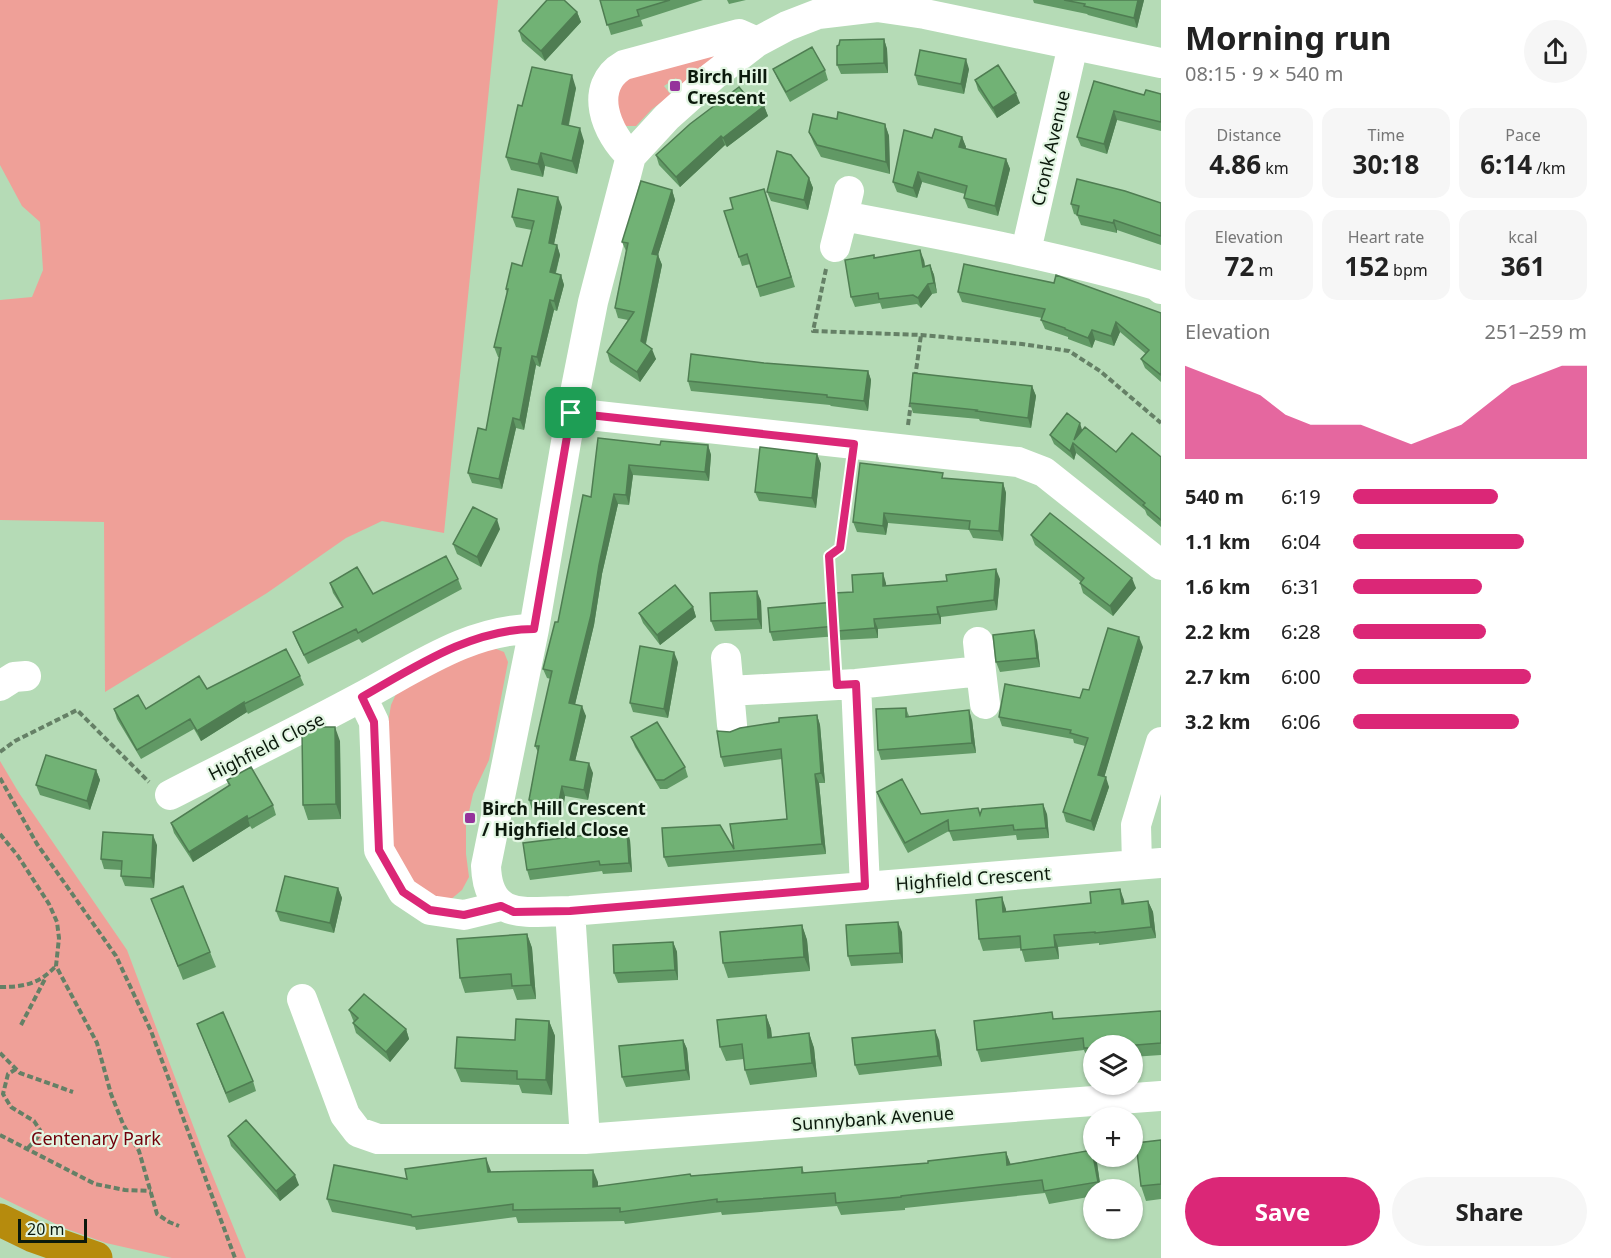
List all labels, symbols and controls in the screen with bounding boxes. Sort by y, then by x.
text: Morning run [1185,15,1391,60]
button: share [1524,20,1587,83]
text: 08:15 · 9 × 540 m [1185,60,1343,87]
place label: Birch Hill Crescent [687,64,768,109]
marker: Birch Hill Crescent [668,79,682,93]
street label: Cronk Avenue [1025,88,1075,208]
text: Distance [1217,124,1281,146]
text: Time [1367,124,1405,146]
text: Pace [1505,124,1541,146]
text: 4.86 [1209,146,1261,182]
text: 30:18 [1353,146,1419,182]
text: 6:14 [1480,146,1532,182]
text: km [1261,157,1289,179]
text: /km [1532,157,1566,179]
text: Elevation [1215,226,1283,248]
text: Heart rate [1348,226,1424,248]
text: kcal [1508,226,1538,248]
text: 72 [1225,248,1254,284]
text: 152 [1344,248,1389,284]
text: 361 [1501,248,1545,284]
text: m [1254,259,1273,281]
text: bpm [1389,259,1428,281]
text: Elevation [1185,318,1270,345]
text: 251–259 m [1484,318,1587,345]
pin [545,387,596,438]
icon: arrive [554,396,587,429]
text: 540 m [1185,483,1244,510]
text: 6:19 [1281,483,1321,510]
text: 1.1 km [1185,528,1251,555]
text: 6:04 [1281,528,1321,555]
text: 1.6 km [1185,573,1251,600]
text: 6:31 [1281,573,1321,600]
text: 2.2 km [1185,618,1251,645]
text: 6:28 [1281,618,1321,645]
text: 2.7 km [1185,663,1251,690]
text: 6:00 [1281,663,1321,690]
street label: Highfield Close [204,706,328,786]
text: 3.2 km [1185,708,1251,735]
text: 6:06 [1281,708,1321,735]
place label: Birch Hill Crescent / Highfield Close [482,796,646,841]
marker: Birch Hill Crescent / Highfield Close [463,811,477,825]
street label: Highfield Crescent [895,861,1052,895]
map controls [1083,1035,1143,1239]
button: layers [1083,1035,1143,1095]
street label: Sunnybank Avenue [791,1100,955,1136]
button: + [1083,1107,1143,1167]
park label: Centenary Park [31,1126,161,1150]
button: Save [1185,1177,1380,1246]
button: Share [1392,1177,1587,1246]
button: − [1083,1179,1143,1239]
scale bar [18,1216,87,1244]
text: 20 m [27,1218,64,1240]

